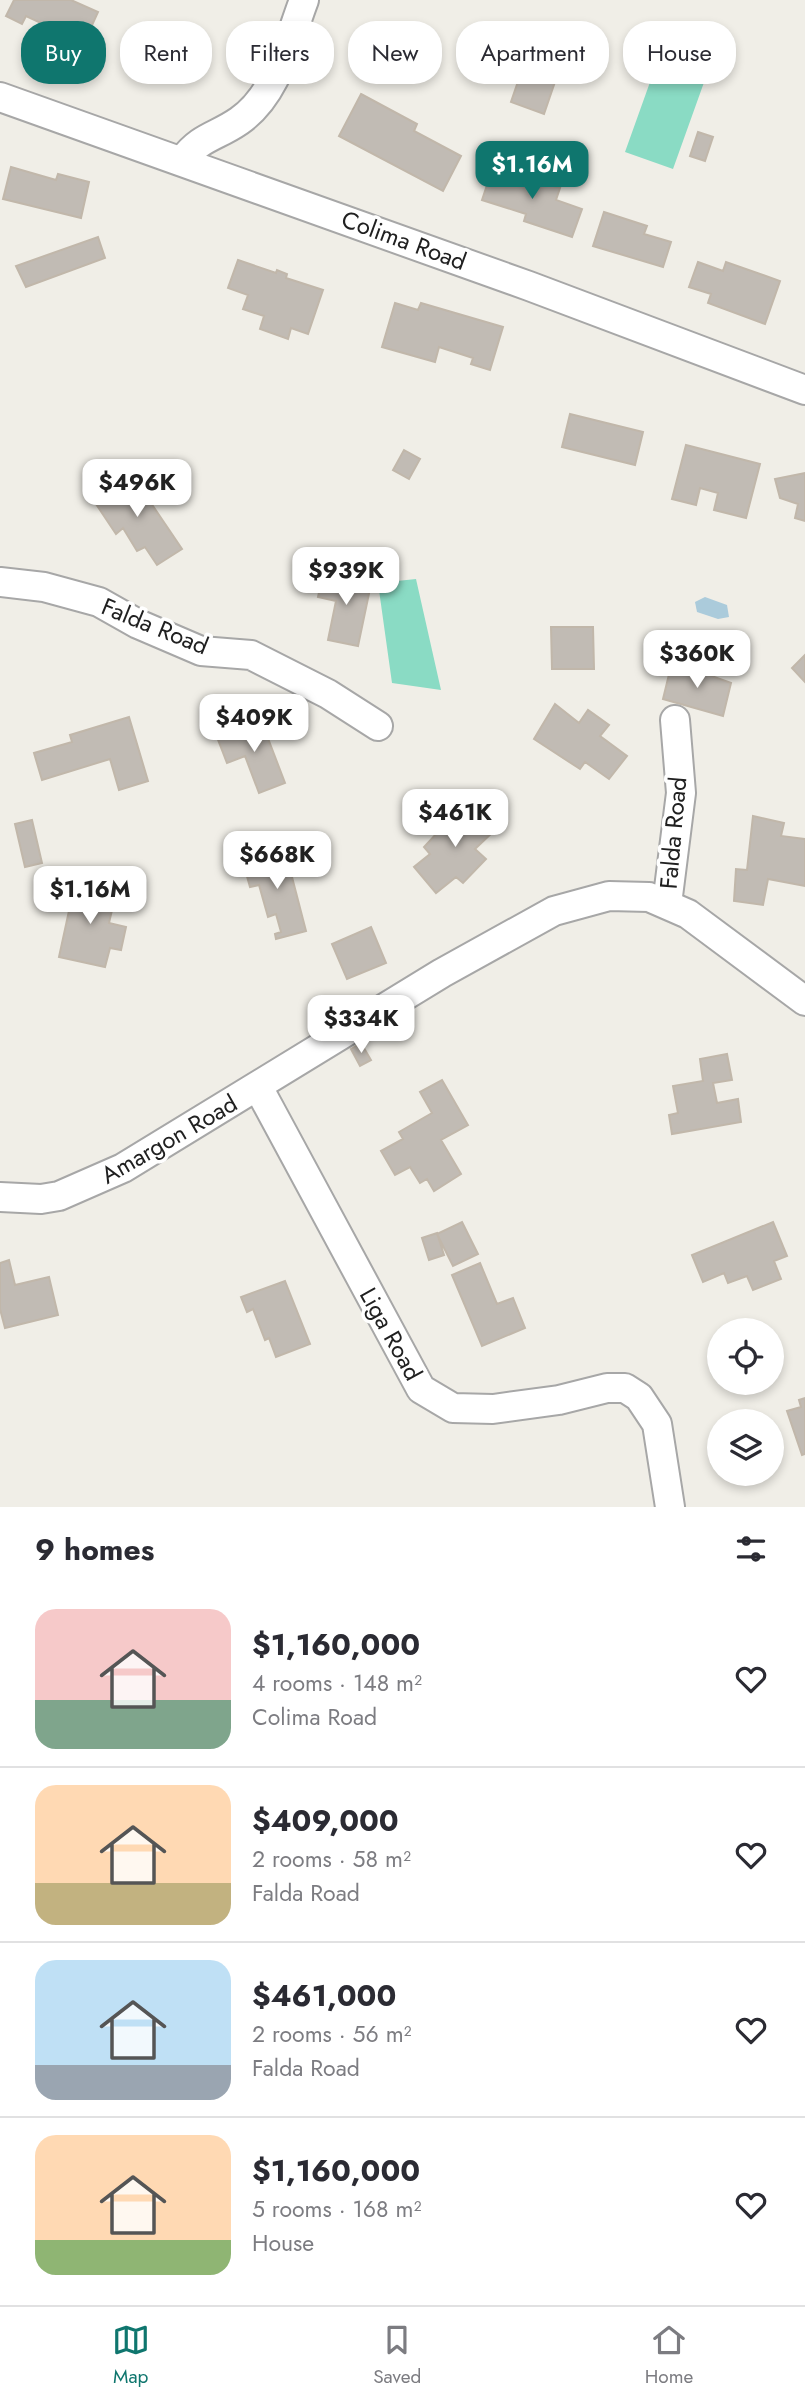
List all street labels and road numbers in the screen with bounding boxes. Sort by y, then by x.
street label: Colima Road [337,201,471,279]
street label: Falda Road [96,589,214,663]
street label: Falda Road [651,775,695,891]
street label: Amargon Road [94,1086,244,1192]
street label: Liga Road [351,1281,431,1387]

